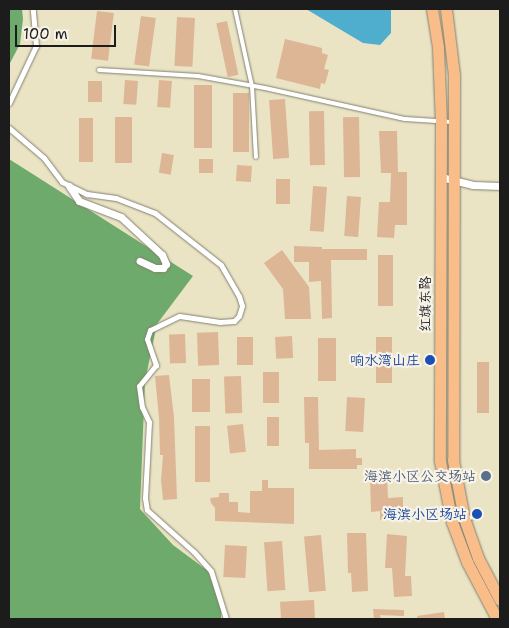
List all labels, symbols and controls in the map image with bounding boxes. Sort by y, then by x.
scale bar [18,15,119,47]
text: 100 m [23,24,68,44]
street label: 红旗东路 [417,276,433,332]
place label: 响水湾山庄 [350,352,420,368]
marker: 响水湾山庄 [424,354,436,366]
place label: 海滨小区公交场站 [364,468,476,484]
marker: 海滨小区公交场站 [480,470,492,482]
place label: 海滨小区场站 [383,506,467,522]
marker: 海滨小区场站 [471,508,483,520]

